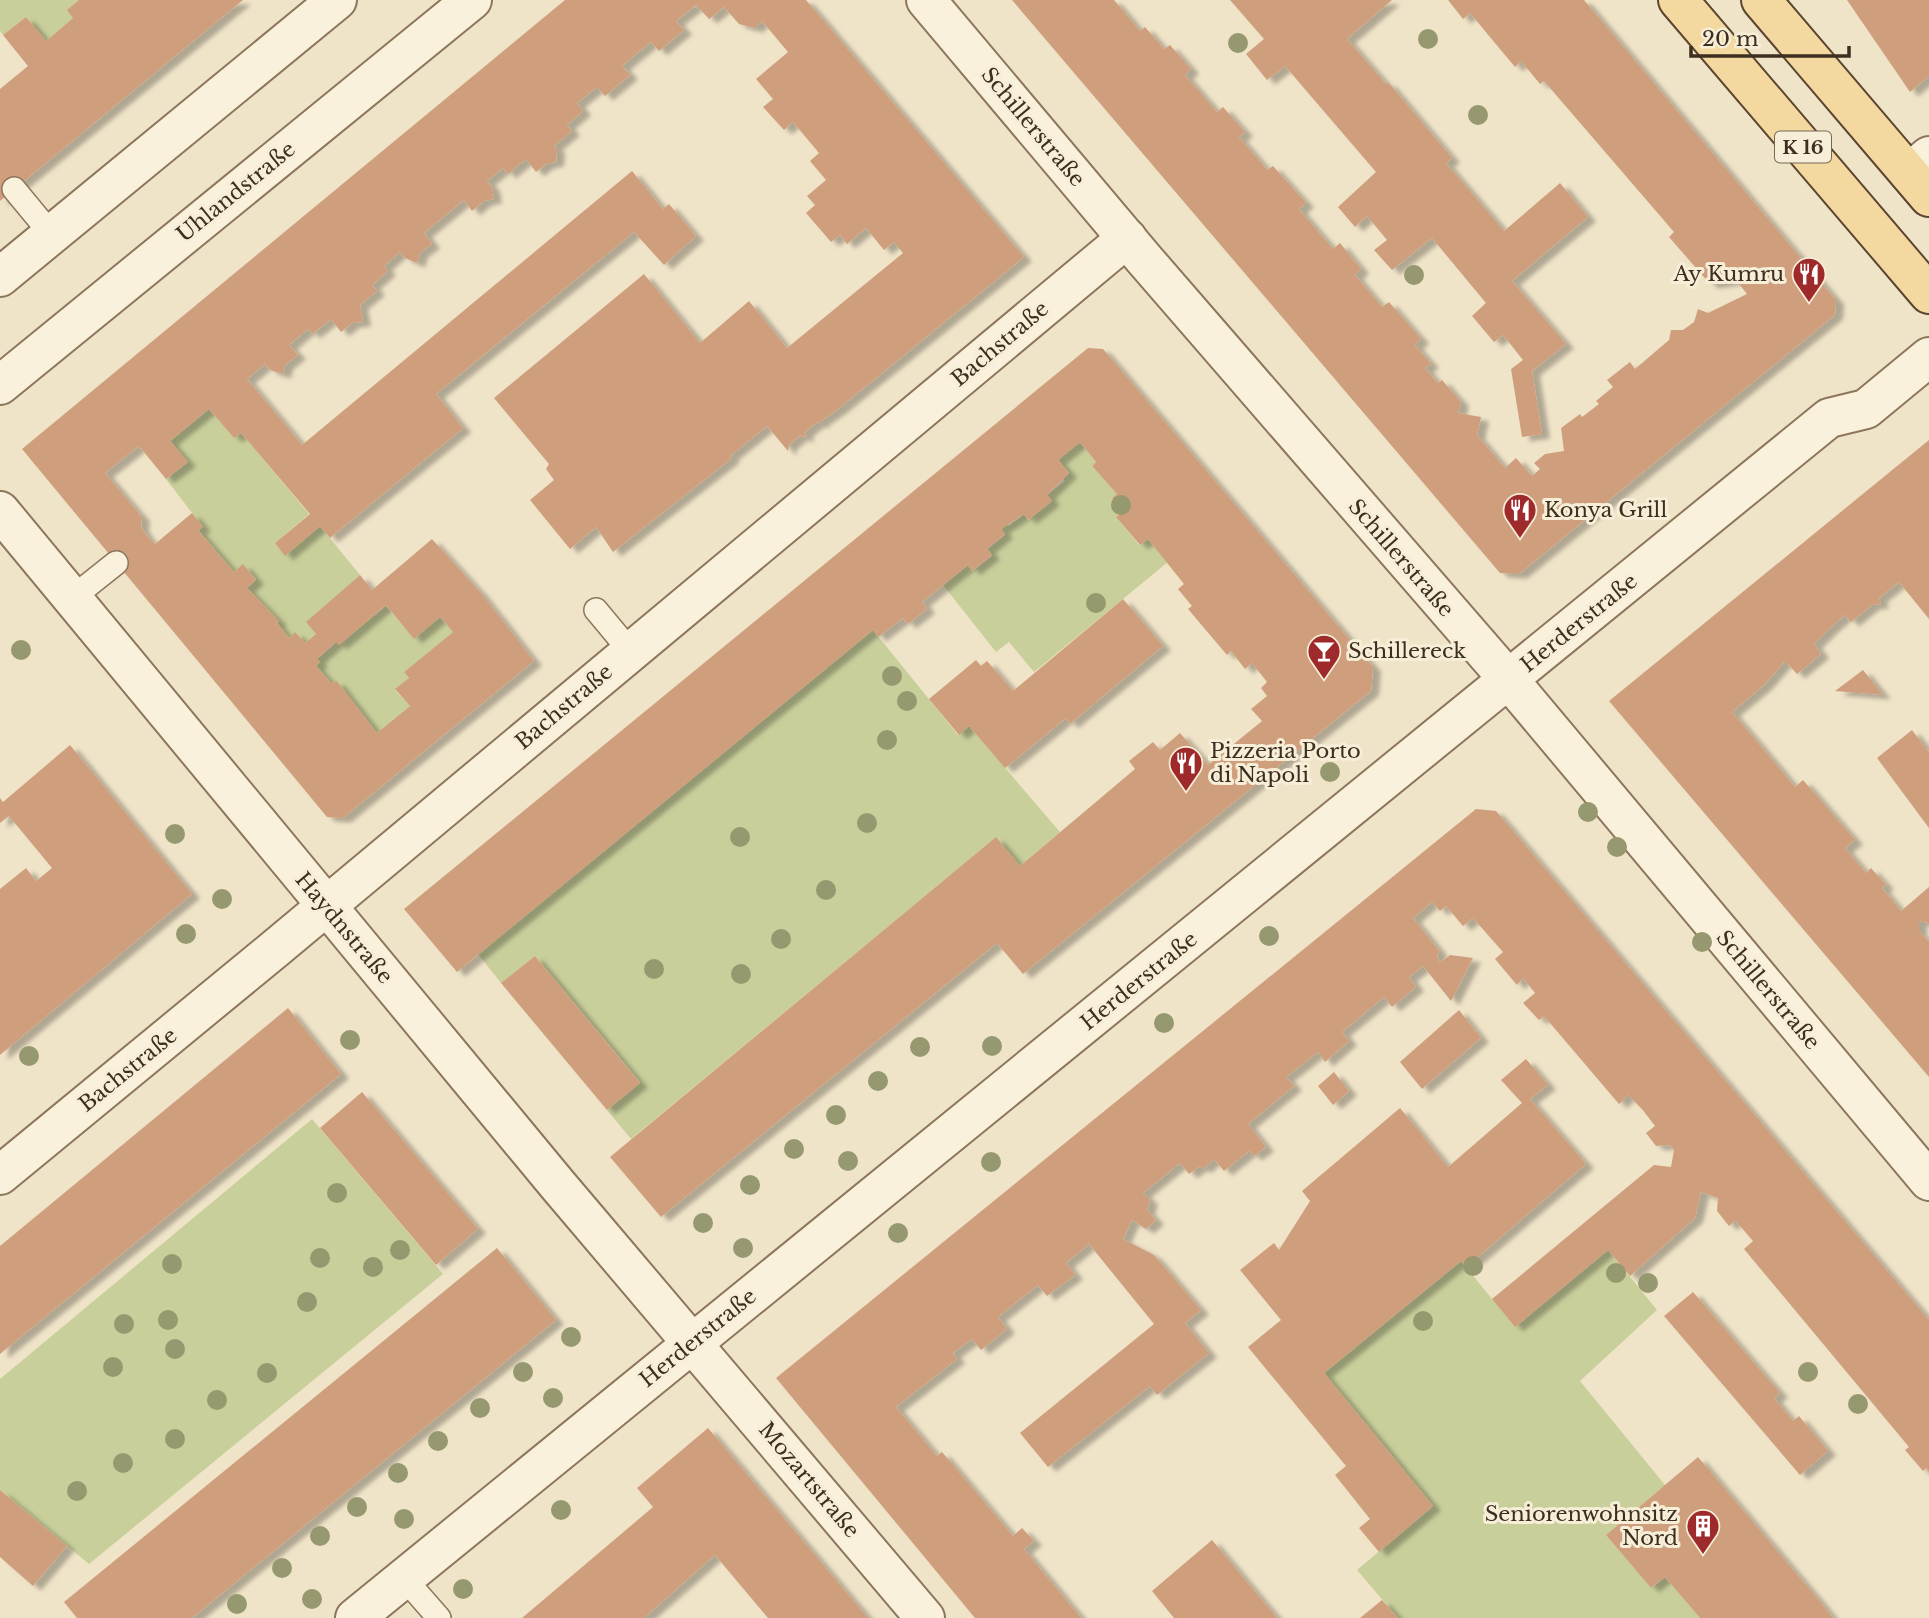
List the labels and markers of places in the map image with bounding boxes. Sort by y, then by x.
restaurant icon: Ay Kumru [1790,255,1828,304]
place label: Ay Kumru [1672,261,1784,287]
restaurant icon: Konya Grill [1501,491,1539,540]
place label: Konya Grill [1544,497,1667,523]
bar icon: Schillereck [1305,632,1343,681]
place label: Schillereck [1348,638,1466,664]
place label: Pizzeria Porto di Napoli [1210,738,1361,788]
restaurant icon: Pizzeria Porto di Napoli [1167,744,1205,793]
place label: Seniorenwohnsitz Nord [1485,1501,1678,1551]
building icon: Seniorenwohnsitz Nord [1684,1507,1722,1556]

